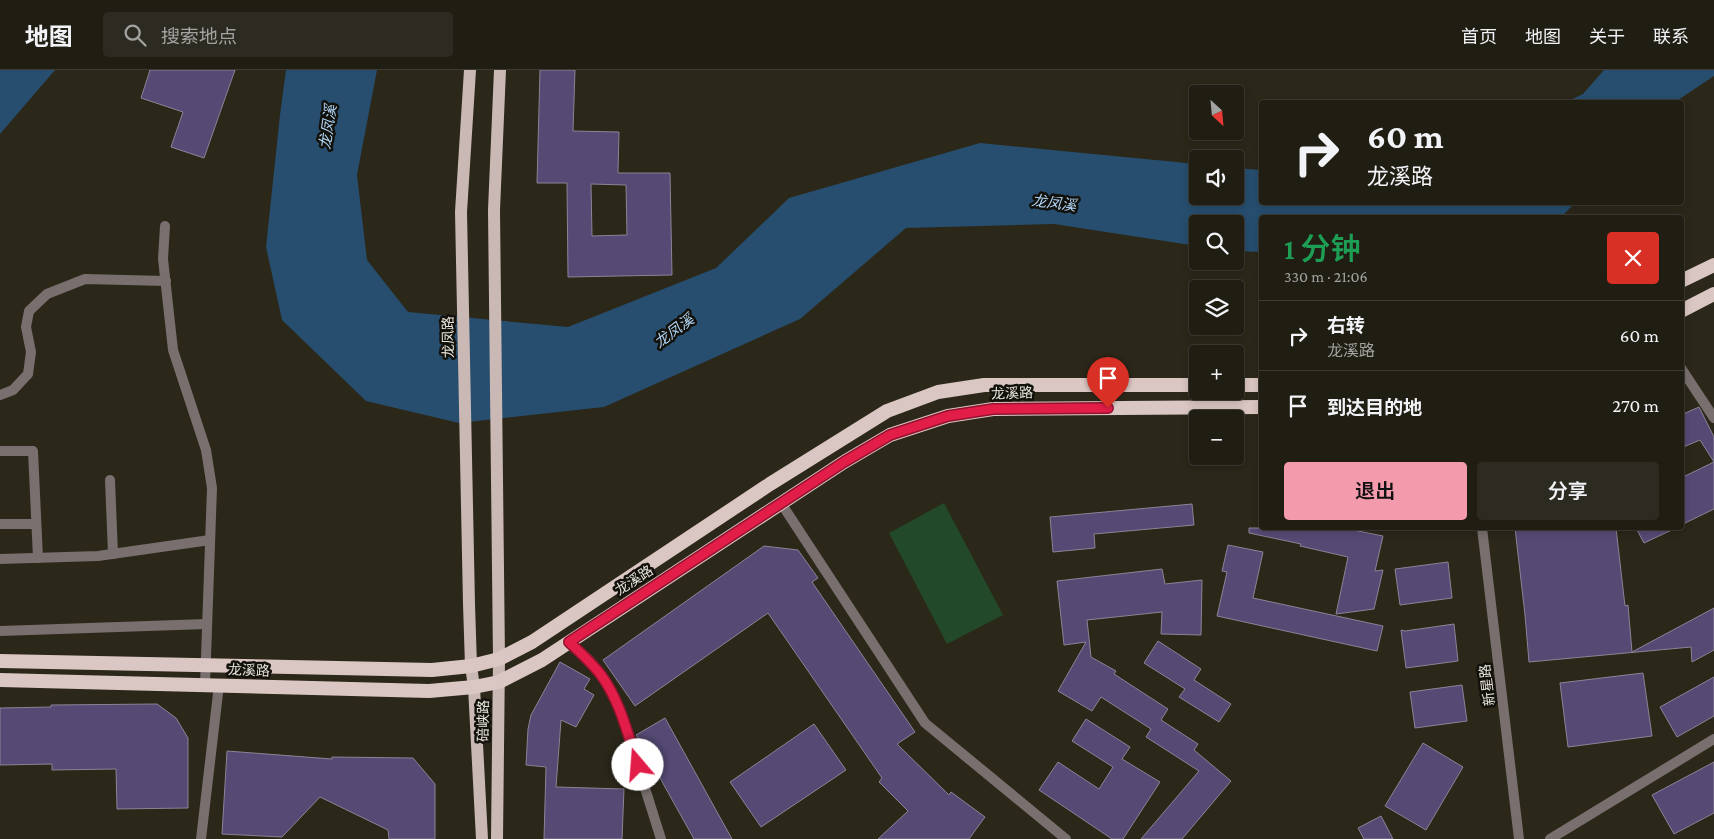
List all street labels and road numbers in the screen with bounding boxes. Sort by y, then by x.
street label: 龙凤路 [440,316,456,358]
street label: 龙溪路 [991,384,1033,402]
street label: 龙溪路 [612,562,656,598]
street label: 龙溪路 [228,661,270,679]
street label: 新星路 [1477,663,1497,707]
street label: 碚峡路 [475,700,491,742]

